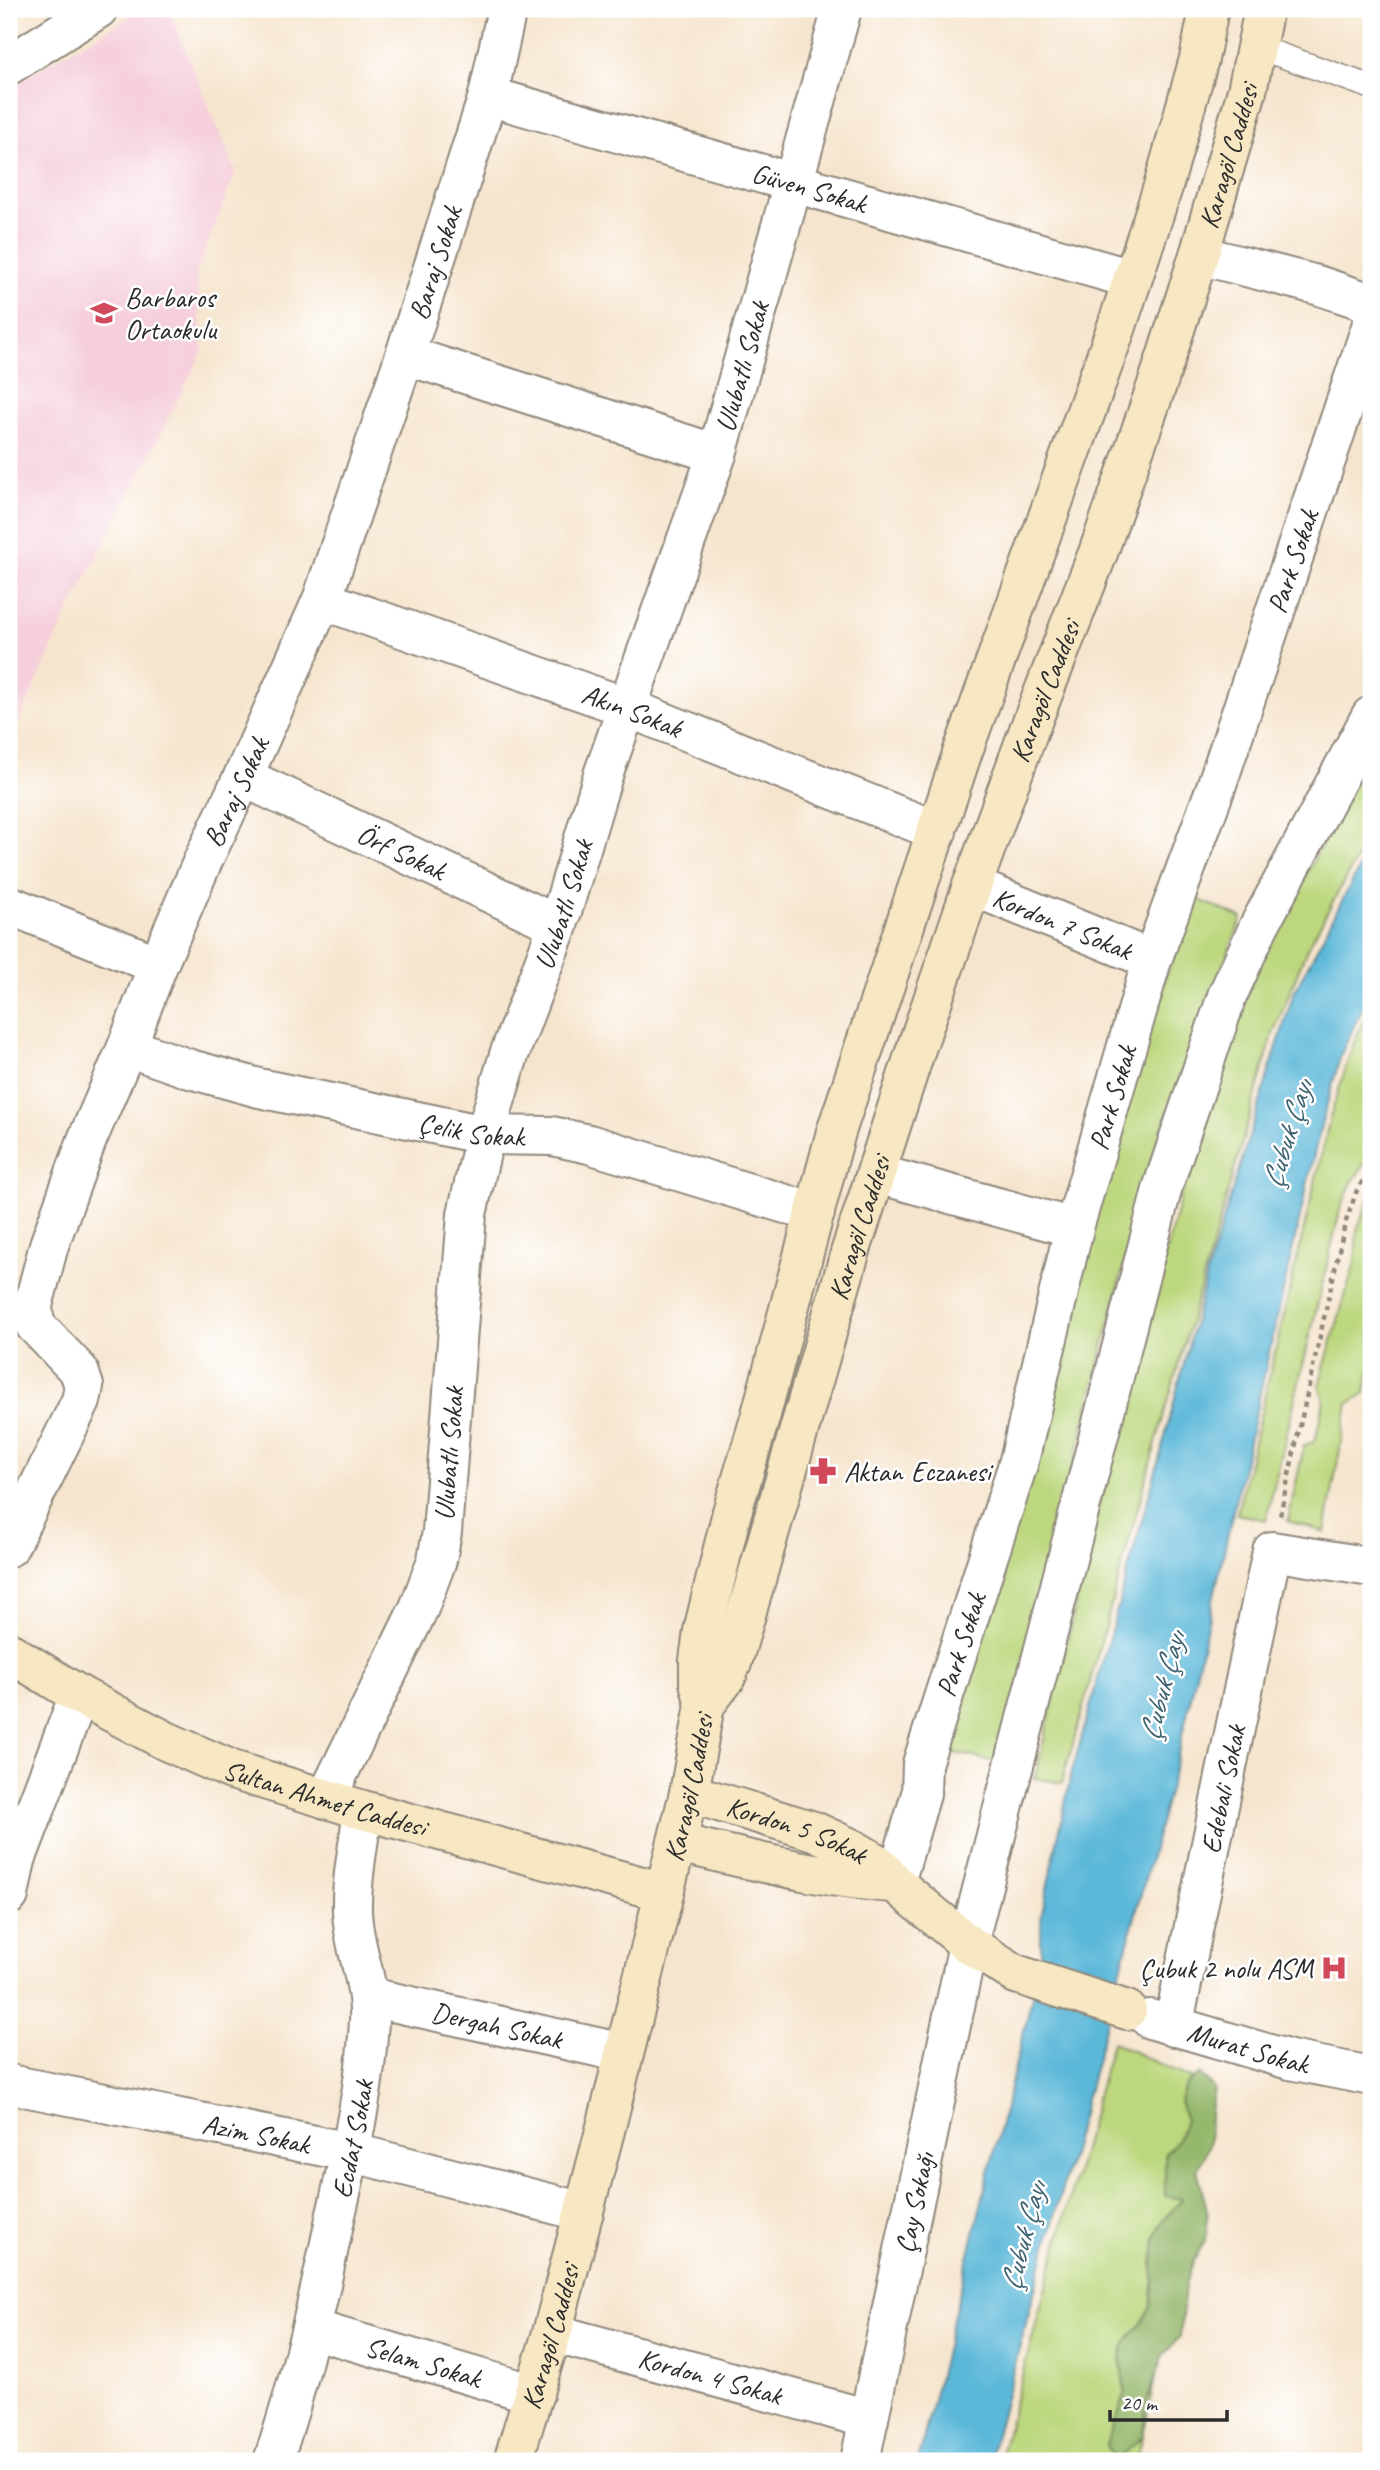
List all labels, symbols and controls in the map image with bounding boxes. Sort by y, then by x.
street label: Karagöl Caddesi [1191,77,1267,233]
street label: Güven Sokak [748,155,873,221]
street label: Baraj Sokak [401,199,470,324]
place label: Barbaros Ortaokulu [125,280,218,347]
street label: Ulubatlı Sokak [707,296,778,436]
school or university icon: Barbaros Ortaokulu [89,298,119,328]
street label: Park Sokak [1259,503,1327,618]
street label: Karagöl Caddesi [1002,612,1089,767]
street label: Akın Sokak [577,676,688,746]
street label: Baraj Sokak [195,729,278,852]
street label: Örf Sokak [351,816,454,889]
street label: Ulubatlı Sokak [526,834,601,974]
street label: Kordon 7 Sokak [988,880,1139,969]
street label: Park Sokak [1081,1039,1145,1154]
water label: Çubuk Çayı [1253,1072,1322,1192]
street label: Çelik Sokak [415,1105,527,1154]
street label: Karagöl Caddesi [820,1148,899,1304]
street label: Ulubatlı Sokak [426,1384,472,1522]
place label: Aktan Eczanesi [844,1454,994,1489]
pharmacy icon: Aktan Eczanesi [808,1456,838,1486]
street label: Park Sokak [928,1586,994,1701]
water label: Çubuk Çayı [1130,1625,1195,1744]
street label: Karagöl Caddesi [656,1708,722,1865]
street label: Edebali Sokak [1193,1720,1254,1856]
street label: Sultan Ahmet Caddesi [218,1752,434,1845]
street label: Kordon 5 Sokak [722,1788,875,1873]
place label: Çubuk 2 nolu ASM [1140,1951,1315,1987]
hospital icon: Çubuk 2 nolu ASM [1319,1953,1349,1983]
street label: Dergah Sokak [428,1994,567,2057]
street label: Murat Sokak [1183,2014,1314,2082]
street label: Ecdat Sokak [323,2076,381,2201]
street label: Azim Sokak [199,2106,315,2162]
street label: Çay Sokağı [887,2147,942,2256]
water label: Çubuk Çayı [991,2175,1056,2294]
street label: Karagöl Caddesi [513,2257,588,2413]
street label: Selam Sokak [361,2329,488,2396]
street label: Kordon 4 Sokak [635,2340,787,2413]
scale bar [1110,2379,1228,2423]
text: 20 m [1121,2390,1159,2416]

